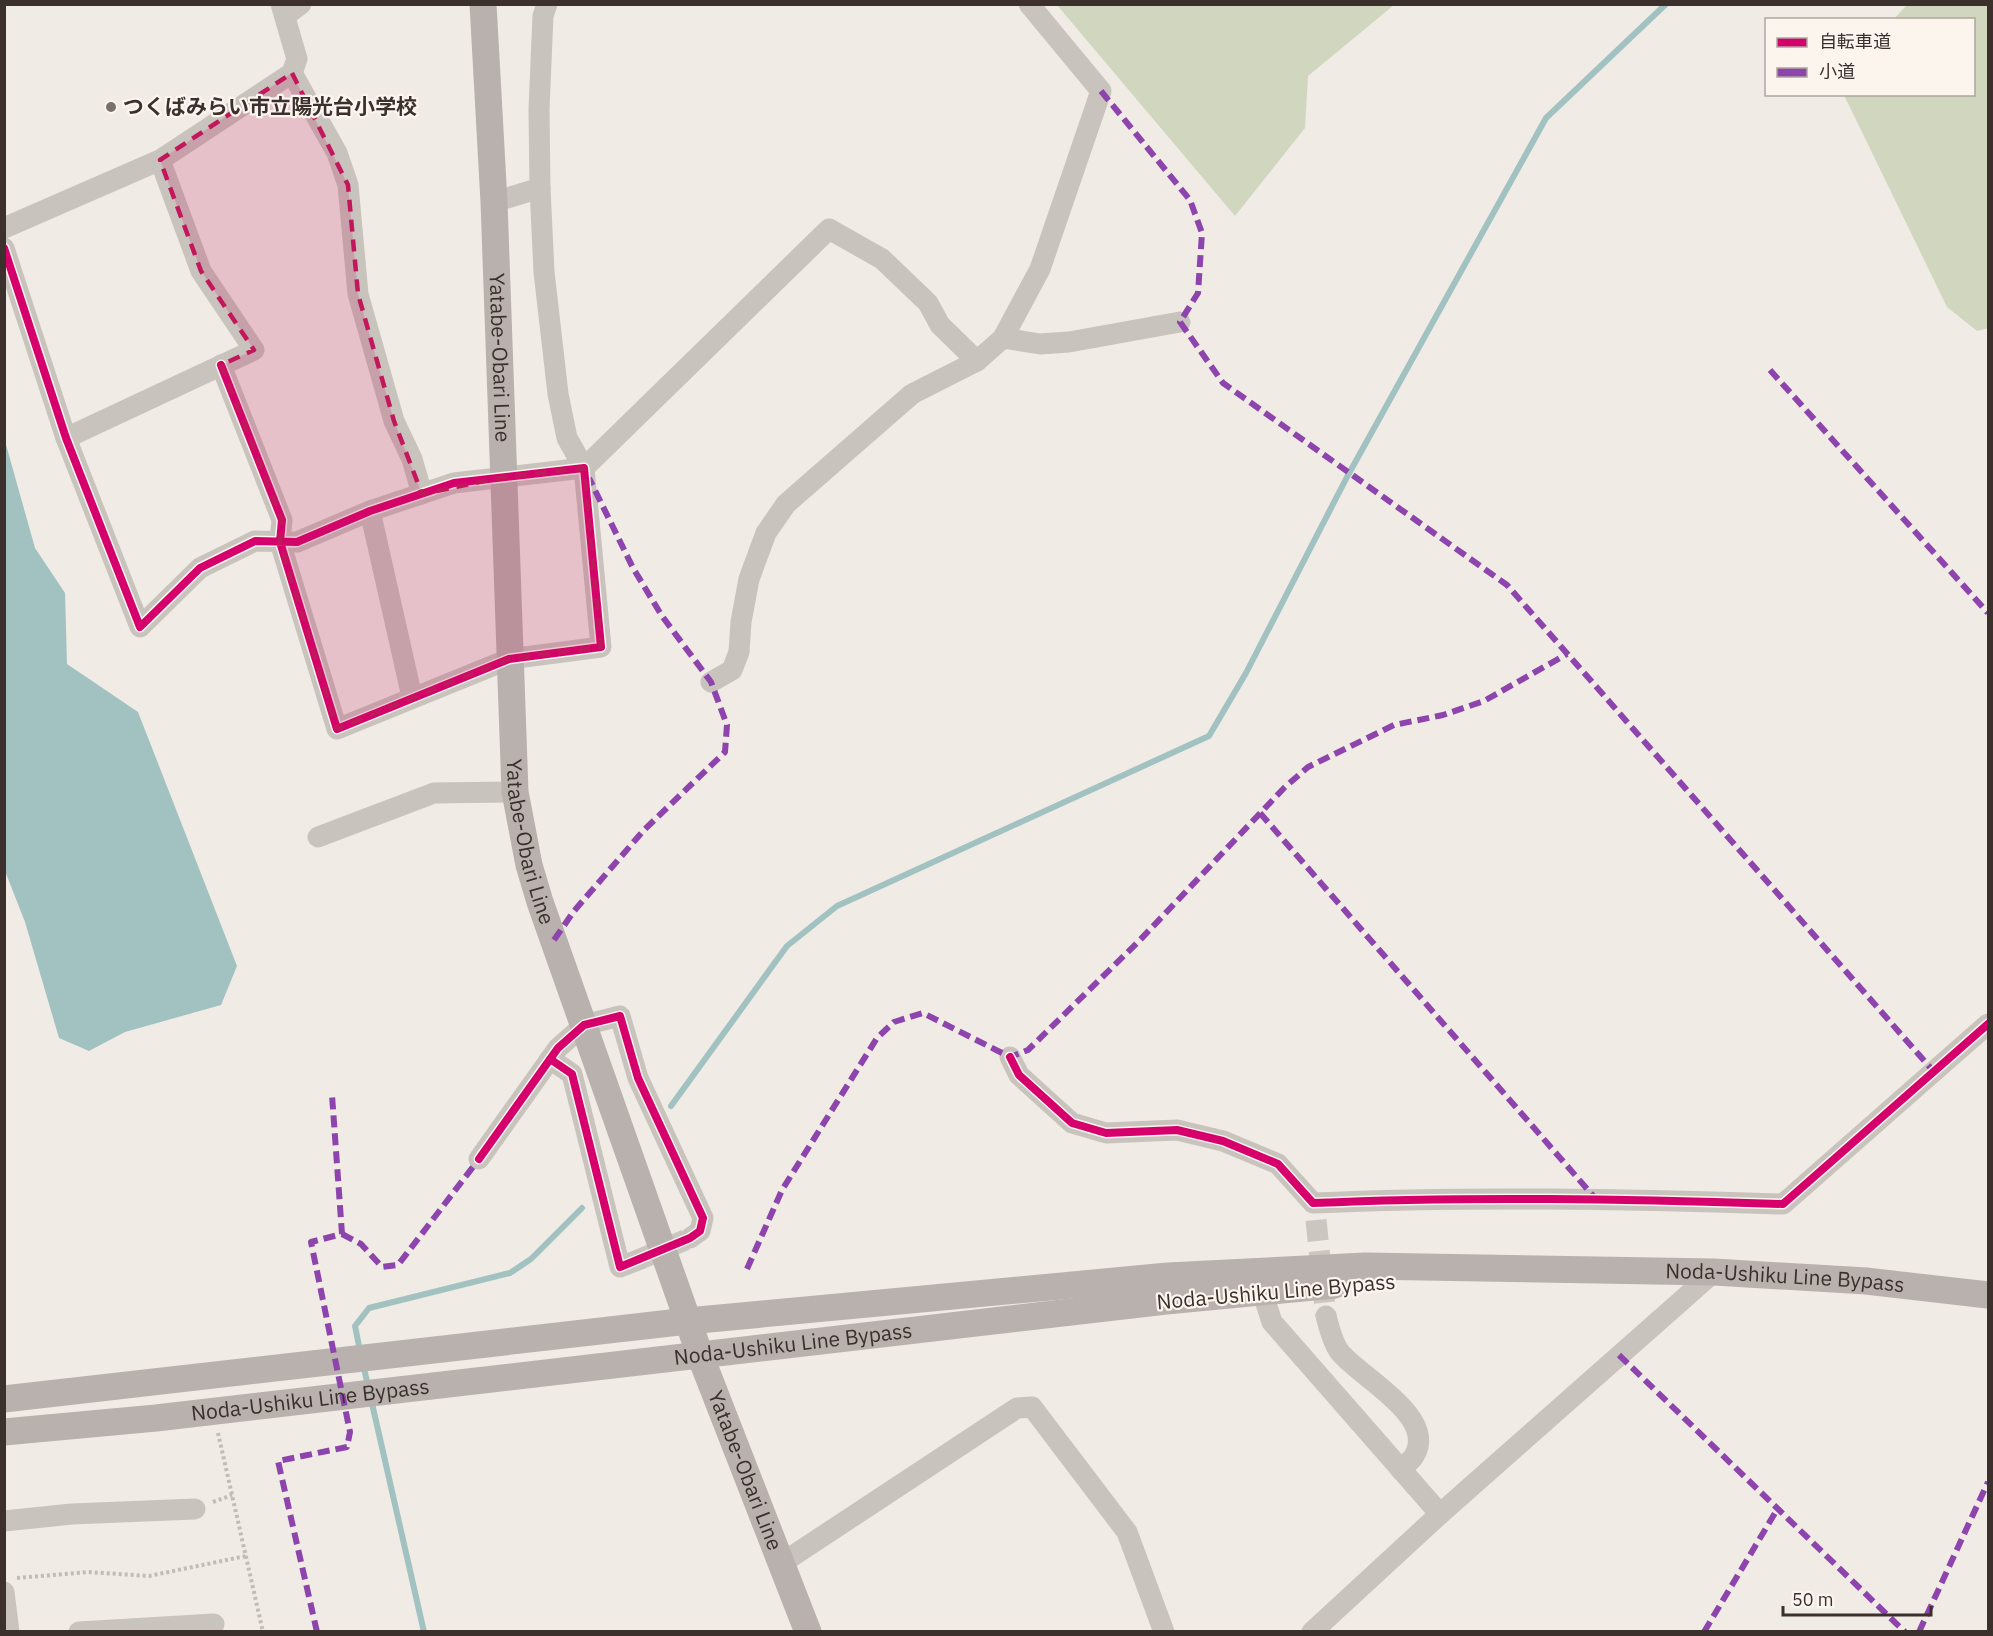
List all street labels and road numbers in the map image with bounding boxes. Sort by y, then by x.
street label: Yatabe-Obari Line [484,272,518,443]
street label: Yatabe-Obari Line [501,758,562,928]
street label: Noda-Ushiku Line Bypass [1665,1256,1906,1298]
street label: Noda-Ushiku Line Bypass [1155,1267,1396,1315]
street label: Noda-Ushiku Line Bypass [672,1316,914,1371]
street label: Noda-Ushiku Line Bypass [190,1371,431,1427]
street label: Yatabe-Obari Line [702,1386,790,1554]

